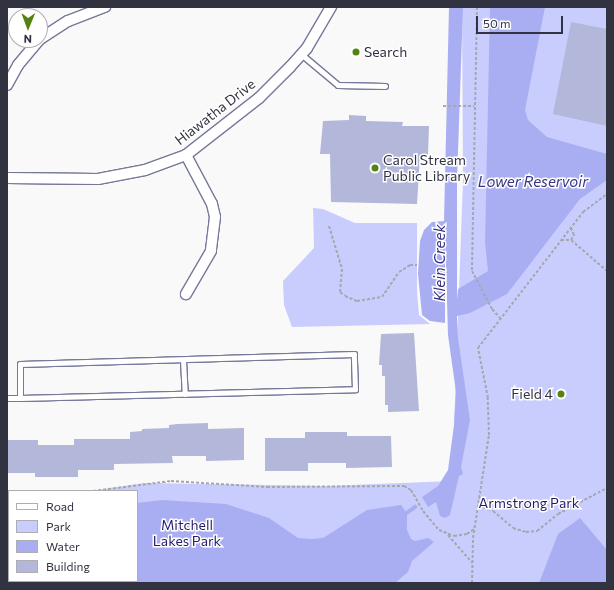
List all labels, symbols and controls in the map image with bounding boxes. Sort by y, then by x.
north arrow [8,8,48,48]
scale bar [478,8,565,34]
text: 50 m [483,16,511,30]
text: N [24,33,32,46]
place label: Search [364,44,407,60]
marker: Search [351,47,361,57]
street label: Hiawatha Drive [172,75,258,149]
place label: Carol Stream Public Library [383,152,470,184]
marker: Carol Stream Public Library [370,163,380,173]
water label: Lower Reservoir [478,173,588,191]
water label: Klein Creek [431,224,449,302]
place label: Field 4 [511,386,553,402]
marker: Field 4 [556,389,566,399]
legend [8,490,138,582]
park label: Armstrong Park [479,495,579,511]
text: Road [46,499,74,513]
park label: Mitchell Lakes Park [153,517,221,550]
text: Park [46,519,71,533]
text: Water [46,539,80,553]
text: Building [46,559,90,573]

